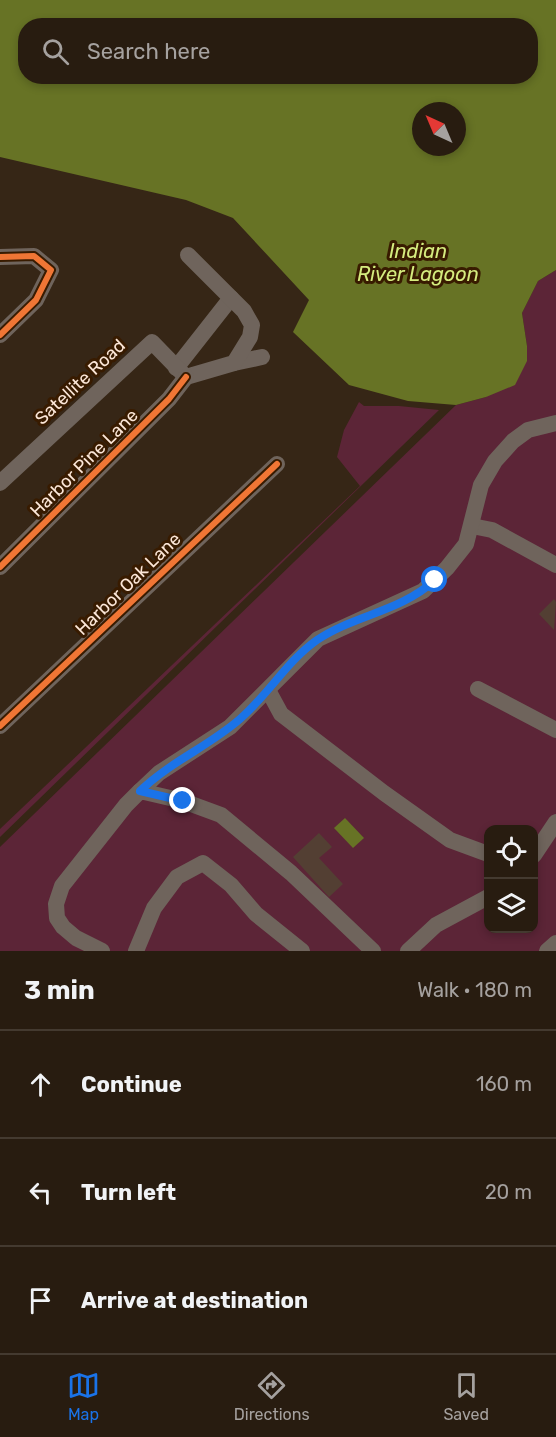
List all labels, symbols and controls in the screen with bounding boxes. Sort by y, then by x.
search box [18,18,538,84]
icon: search [39,35,72,68]
text: Search here [87,38,210,65]
north arrow [412,102,466,156]
water label: Indian River Lagoon [357,239,479,286]
street label: Satellite Road [30,335,130,429]
street label: Harbor Pine Lane [25,404,143,522]
street label: Harbor Oak Lane [71,528,185,640]
route start [421,566,447,592]
route end [169,787,195,813]
map controls [484,825,538,933]
button: locate [484,825,538,879]
button: layers [484,879,538,933]
text: 3 min [24,975,95,1006]
text: Walk · 180 m [417,978,532,1002]
icon: ahead [24,1068,57,1101]
text: Continue [81,1071,182,1098]
text: 160 m [476,1072,532,1096]
icon: left [24,1176,57,1209]
text: Turn left [81,1179,176,1206]
text: 20 m [485,1180,532,1204]
icon: arrive [24,1284,57,1317]
text: Arrive at destination [81,1287,308,1314]
tab: Map [67,1369,100,1424]
tab: Directions [234,1369,310,1424]
tab: Saved [443,1369,489,1424]

